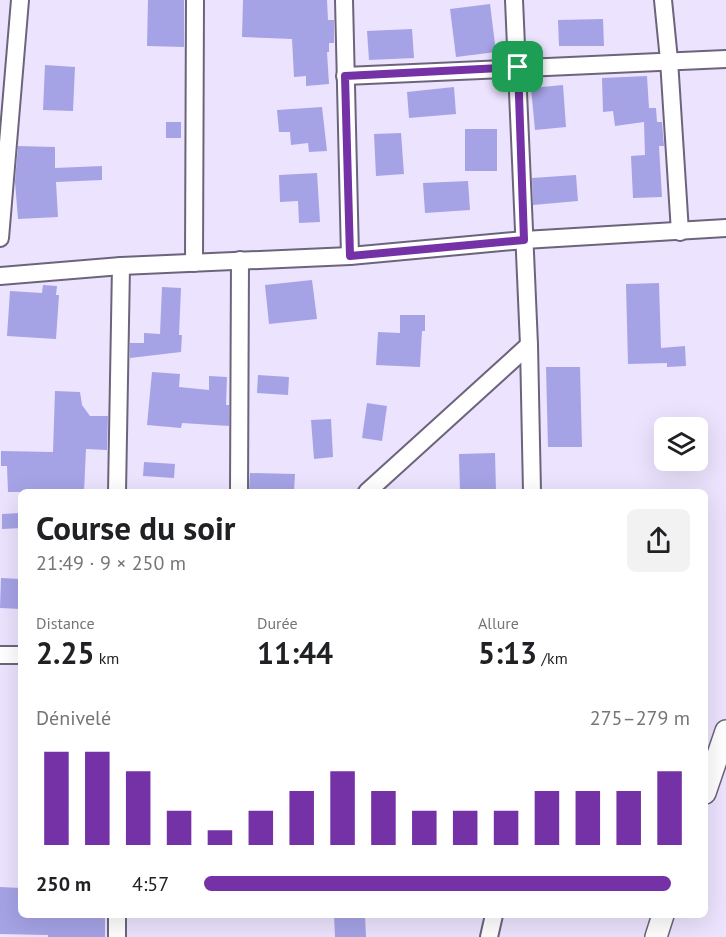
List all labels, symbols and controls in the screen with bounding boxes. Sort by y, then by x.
pin [492,41,543,92]
icon: arrive [501,50,534,83]
map controls [654,417,708,471]
button: layers [654,417,708,471]
text: Course du soir [36,506,235,549]
button: share [627,509,690,572]
text: 21:49 · 9 × 250 m [36,550,186,576]
text: Distance [36,613,95,633]
text: Durée [257,613,298,633]
text: Allure [478,613,519,633]
text: 2.25 [36,633,94,672]
text: 11:44 [257,633,333,672]
text: 5:13 [478,633,537,672]
text: km [94,648,119,668]
text: /km [537,648,568,668]
text: Dénivelé [36,705,111,731]
text: 275–279 m [590,705,690,731]
text: 250 m [36,871,91,897]
text: 4:57 [132,871,169,897]

